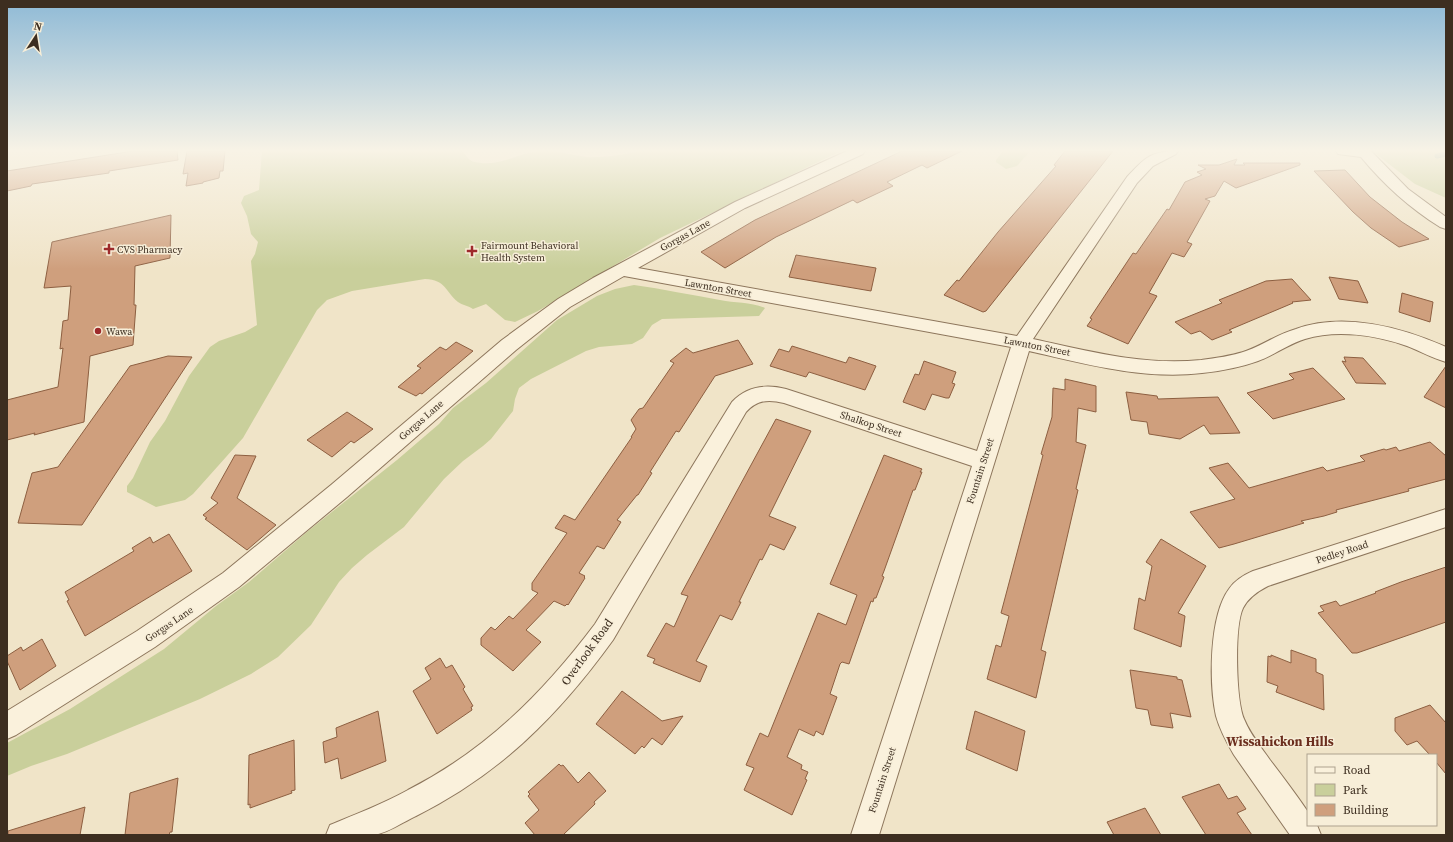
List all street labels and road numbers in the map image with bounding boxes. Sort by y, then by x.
street label: Gorgas Lane [658,216,712,254]
street label: Lawnton Street [684,276,753,300]
street label: Lawnton Street [1003,333,1072,359]
street label: Gorgas Lane [396,397,446,443]
street label: Shalkop Street [839,408,904,440]
street label: Fountain Street [963,436,997,505]
street label: Pedley Road [1314,537,1370,567]
street label: Gorgas Lane [142,603,196,645]
street label: Overlook Road [557,615,617,688]
street label: Fountain Street [865,745,899,814]

